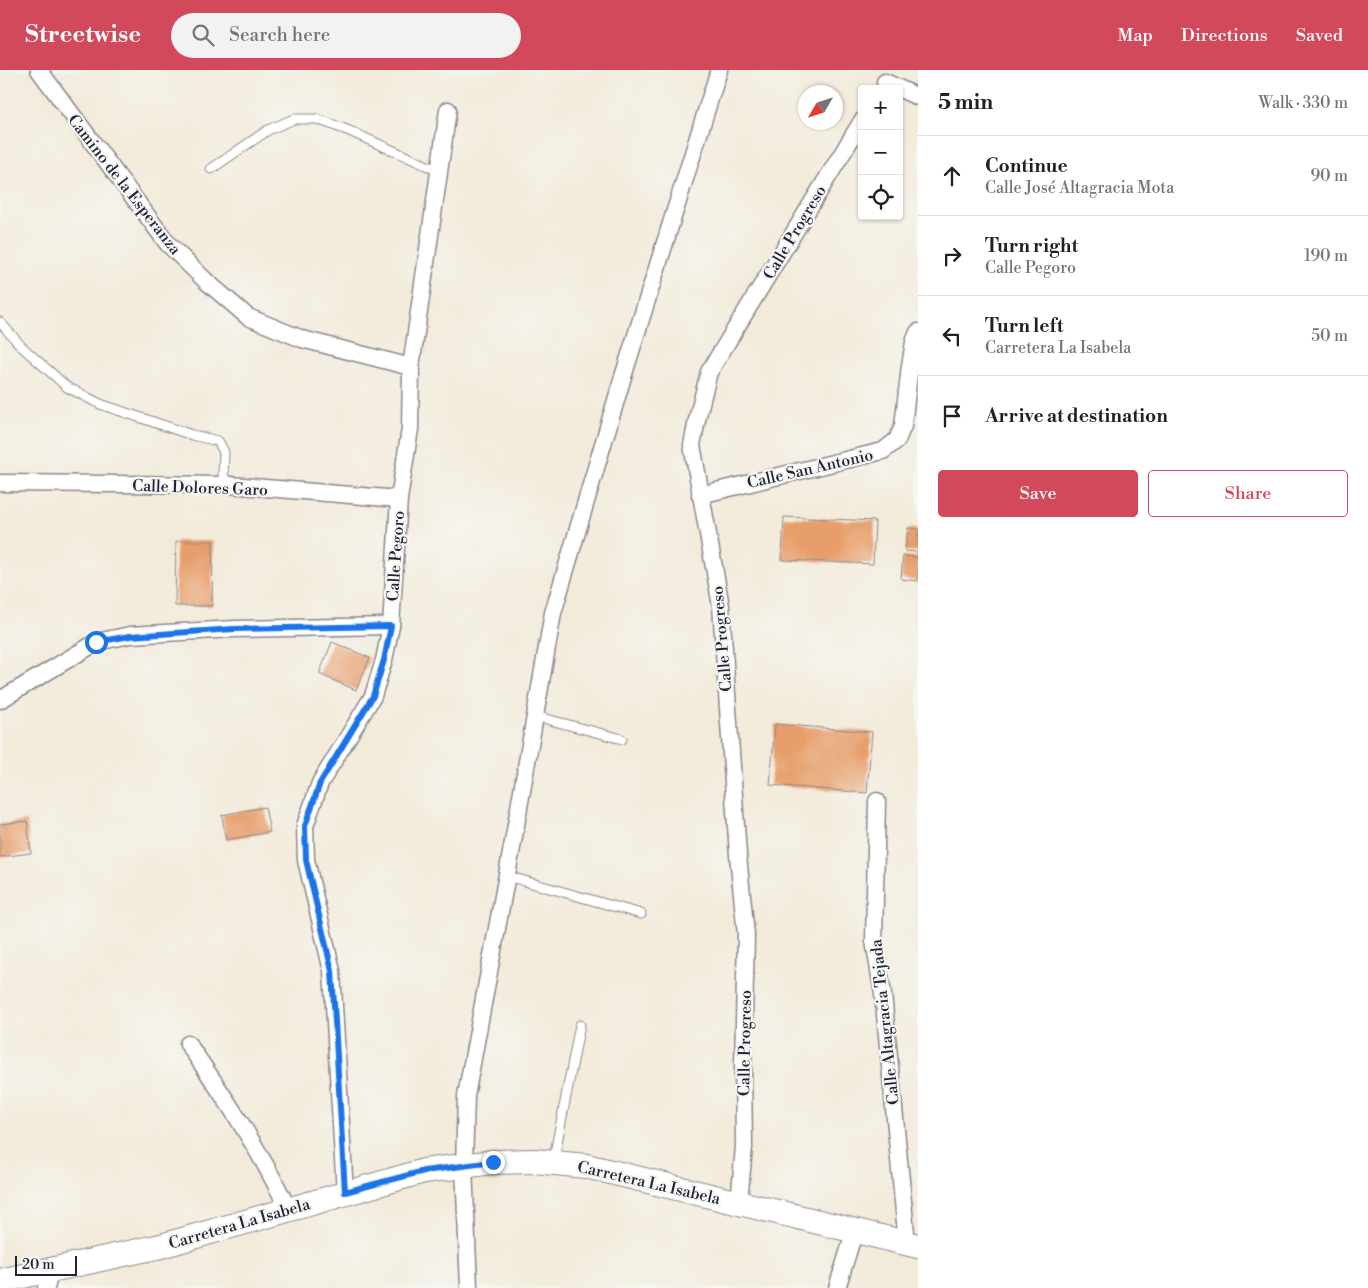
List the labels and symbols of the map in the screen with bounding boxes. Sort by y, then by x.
north arrow [798,85,843,130]
street label: Camino de la Esperanza [63,111,186,259]
street label: Calle Progreso [759,182,831,283]
street label: Calle San Antonio [745,445,875,493]
street label: Calle Dolores Garo [132,476,268,500]
street label: Calle Pegoro [383,510,409,602]
street label: Calle Progreso [707,585,737,693]
route start [85,631,108,654]
street label: Calle Altagracia Tejada [866,937,904,1106]
street label: Calle Progreso [734,990,756,1096]
route end [482,1151,505,1174]
street label: Carretera La Isabela [575,1157,723,1209]
street label: Carretera La Isabela [166,1194,313,1254]
scale bar [15,1253,78,1276]

